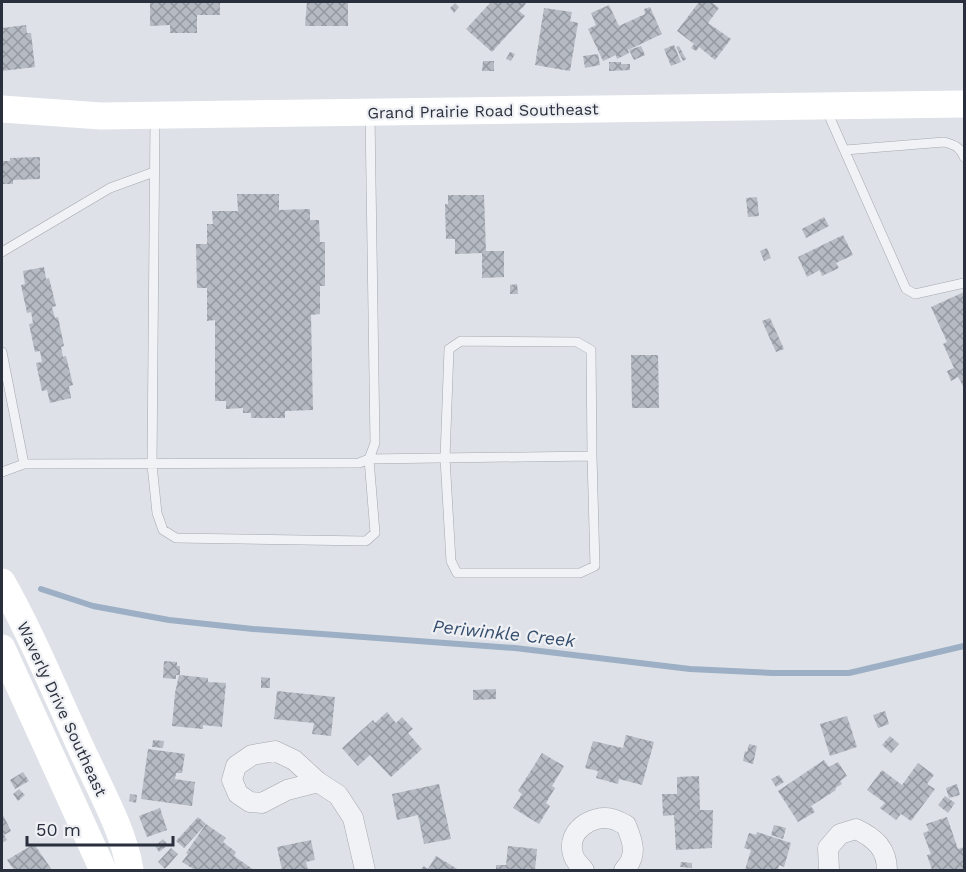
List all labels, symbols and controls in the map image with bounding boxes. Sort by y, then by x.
street label: Grand Prairie Road Southeast [367,99,599,123]
water label: Periwinkle Creek [432,615,577,651]
street label: Waverly Drive Southeast [13,619,111,800]
scale bar [27,809,172,847]
text: 50 m [36,819,81,840]

